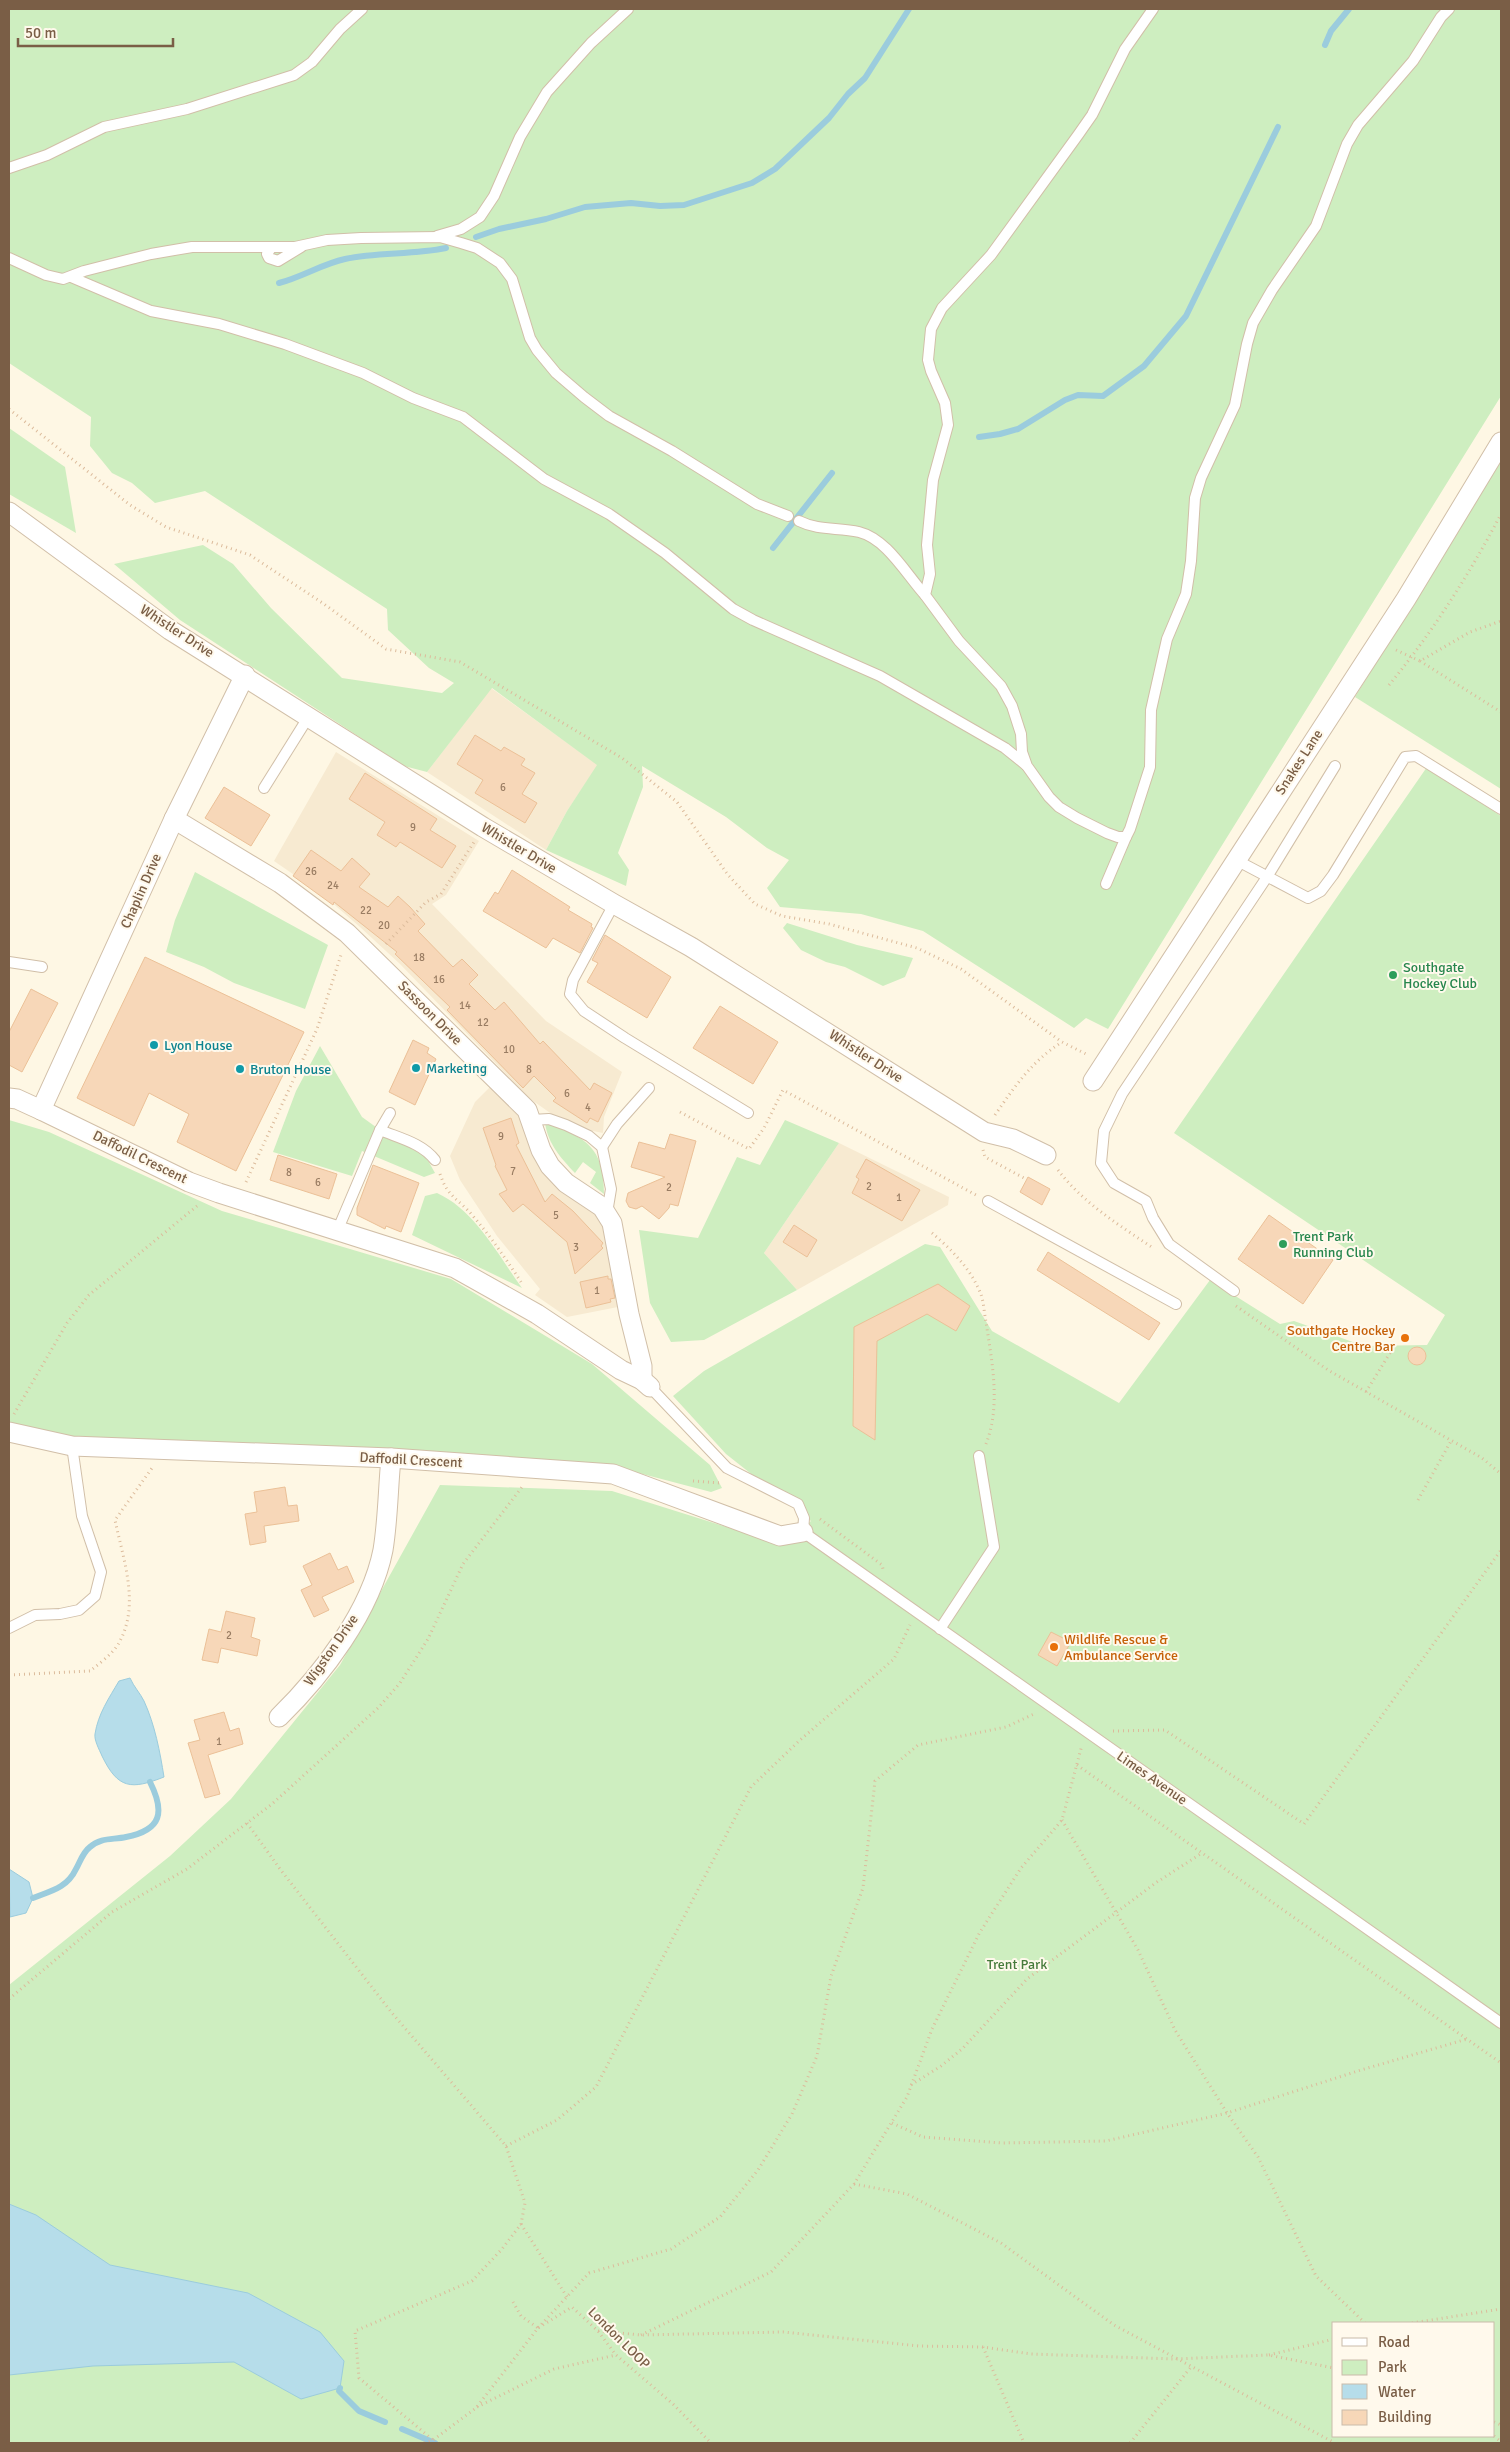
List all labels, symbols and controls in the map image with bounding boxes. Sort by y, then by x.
scale bar [18,15,172,47]
text: 50 m [25,24,56,42]
street label: Whistler Drive [137,601,217,661]
street label: Snakes Lane [1272,726,1326,798]
house number: 6 [500,781,506,794]
street label: Whistler Drive [478,819,560,877]
house number: 9 [410,821,416,834]
street label: Chaplin Drive [117,851,165,931]
house number: 26 [305,865,317,878]
house number: 24 [327,879,339,892]
house number: 22 [360,904,372,917]
house number: 20 [378,919,390,932]
house number: 18 [413,951,425,964]
place label: Southgate Hockey Club [1403,959,1477,992]
marker: Southgate Hockey Club [1387,969,1399,981]
house number: 16 [433,973,445,986]
street label: Sassoon Drive [394,977,466,1049]
house number: 14 [459,999,471,1012]
house number: 12 [477,1016,489,1029]
street label: Whistler Drive [826,1026,906,1086]
place label: Lyon House [164,1037,233,1054]
marker: Lyon House [148,1039,160,1051]
house number: 10 [503,1043,515,1056]
place label: Marketing [426,1060,487,1077]
place label: Bruton House [250,1061,331,1078]
marker: Marketing [410,1062,422,1074]
marker: Bruton House [234,1063,246,1075]
house number: 8 [526,1063,532,1076]
house number: 6 [564,1087,570,1100]
house number: 4 [585,1101,591,1114]
street label: Daffodil Crescent [90,1127,190,1187]
house number: 9 [498,1130,504,1143]
house number: 7 [510,1165,516,1178]
house number: 8 [286,1166,292,1179]
house number: 6 [315,1176,321,1189]
house number: 2 [866,1180,872,1193]
house number: 2 [666,1181,672,1194]
house number: 1 [896,1191,902,1204]
house number: 5 [553,1209,559,1222]
place label: Trent Park Running Club [1293,1228,1373,1261]
marker: Trent Park Running Club [1277,1238,1289,1250]
house number: 3 [573,1241,579,1254]
house number: 1 [594,1284,600,1297]
place label: Southgate Hockey Centre Bar [1287,1322,1396,1355]
marker: Southgate Hockey Centre Bar [1399,1332,1411,1344]
street label: Daffodil Crescent [359,1449,463,1471]
street label: Wigston Drive [300,1611,362,1689]
house number: 2 [226,1629,232,1642]
place label: Wildlife Rescue & Ambulance Service [1064,1631,1178,1664]
marker: Wildlife Rescue & Ambulance Service [1048,1641,1060,1653]
house number: 1 [216,1735,222,1748]
street label: Limes Avenue [1114,1748,1190,1808]
park label: Trent Park [987,1956,1047,1973]
street label: London LOOP [585,2304,654,2373]
legend [1332,2322,1495,2437]
text: Road [1378,2333,1410,2351]
text: Park [1378,2358,1407,2376]
text: Water [1378,2383,1416,2401]
text: Building [1378,2408,1432,2426]

